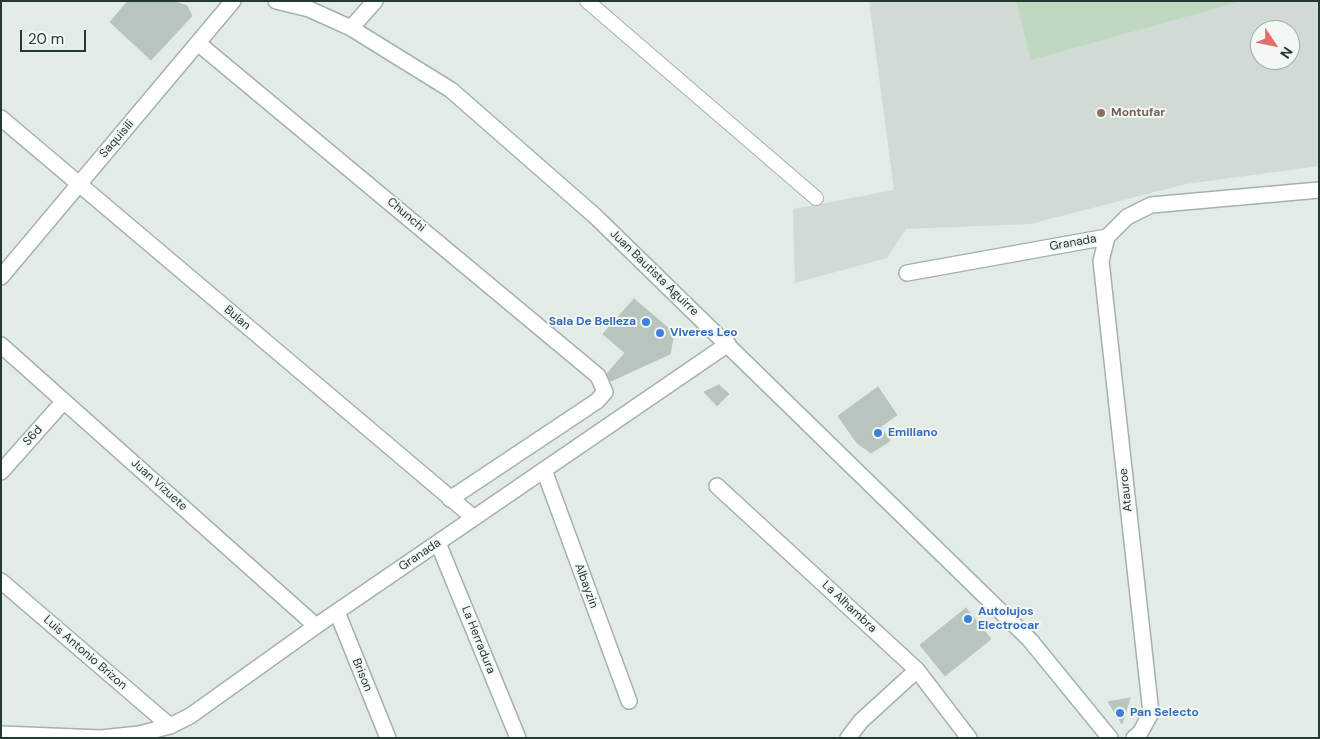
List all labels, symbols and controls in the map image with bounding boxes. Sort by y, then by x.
scale bar [22,20,89,52]
north arrow [1250,20,1300,70]
text: 20 m [28,29,64,49]
text: N [1276,44,1297,62]
place label: Montufar [1111,106,1165,120]
marker: Montufar [1095,107,1107,119]
street label: Saquisili [97,117,137,161]
street label: Chunchi [384,195,428,235]
street label: Juan Bautista Aguirre [607,227,701,319]
street label: Granada [1048,232,1098,254]
street label: Bulan [221,303,253,333]
place label: Sala De Belleza [549,315,636,329]
marker: Sala De Belleza [640,316,652,328]
place label: Viveres Leo [670,326,738,340]
marker: Viveres Leo [654,327,666,339]
street label: S6d [20,423,46,449]
place label: Emiliano [888,426,938,440]
marker: Emiliano [872,427,884,439]
street label: Juan Vizuete [128,456,190,514]
street label: Atauroe [1117,468,1135,512]
street label: Granada [396,536,444,574]
street label: Albayzin [571,562,601,610]
street label: La Alhambra [819,578,879,636]
street label: La Herradura [458,604,498,676]
place label: Autolujos Electrocar [978,605,1039,633]
street label: Luis Antonio Brizon [40,613,130,693]
marker: Autolujos Electrocar [962,613,974,625]
street label: Brison [349,656,375,694]
place label: Pan Selecto [1130,706,1199,720]
marker: Pan Selecto [1114,707,1126,719]

